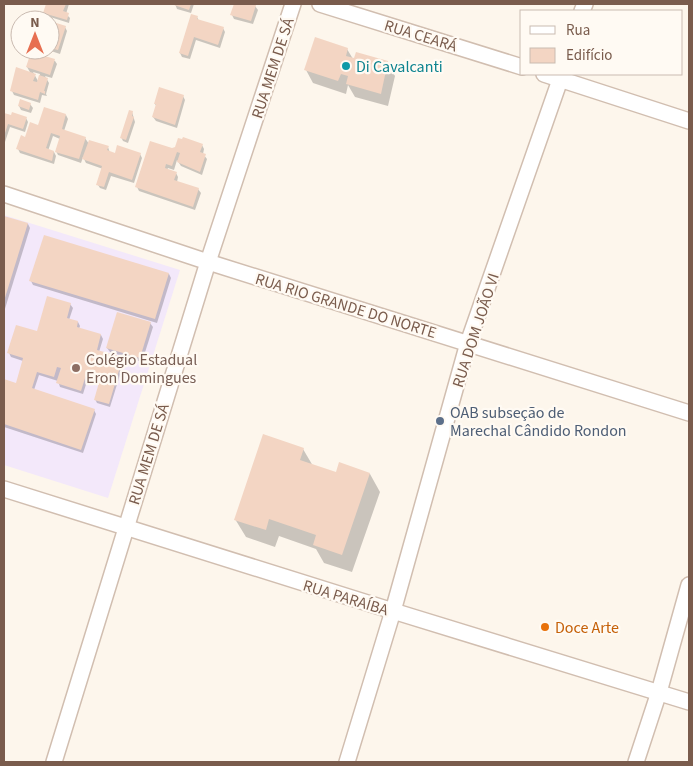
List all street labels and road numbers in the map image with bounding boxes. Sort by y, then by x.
street label: RUA CEARÁ [382,14,460,58]
street label: RUA MEM DE SÁ [246,15,300,121]
street label: RUA RIO GRANDE DO NORTE [253,268,439,344]
street label: RUA DOM JOÃO VI [447,270,505,390]
street label: RUA MEM DE SÁ [123,401,175,508]
street label: RUA PARAÍBA [300,575,391,621]

